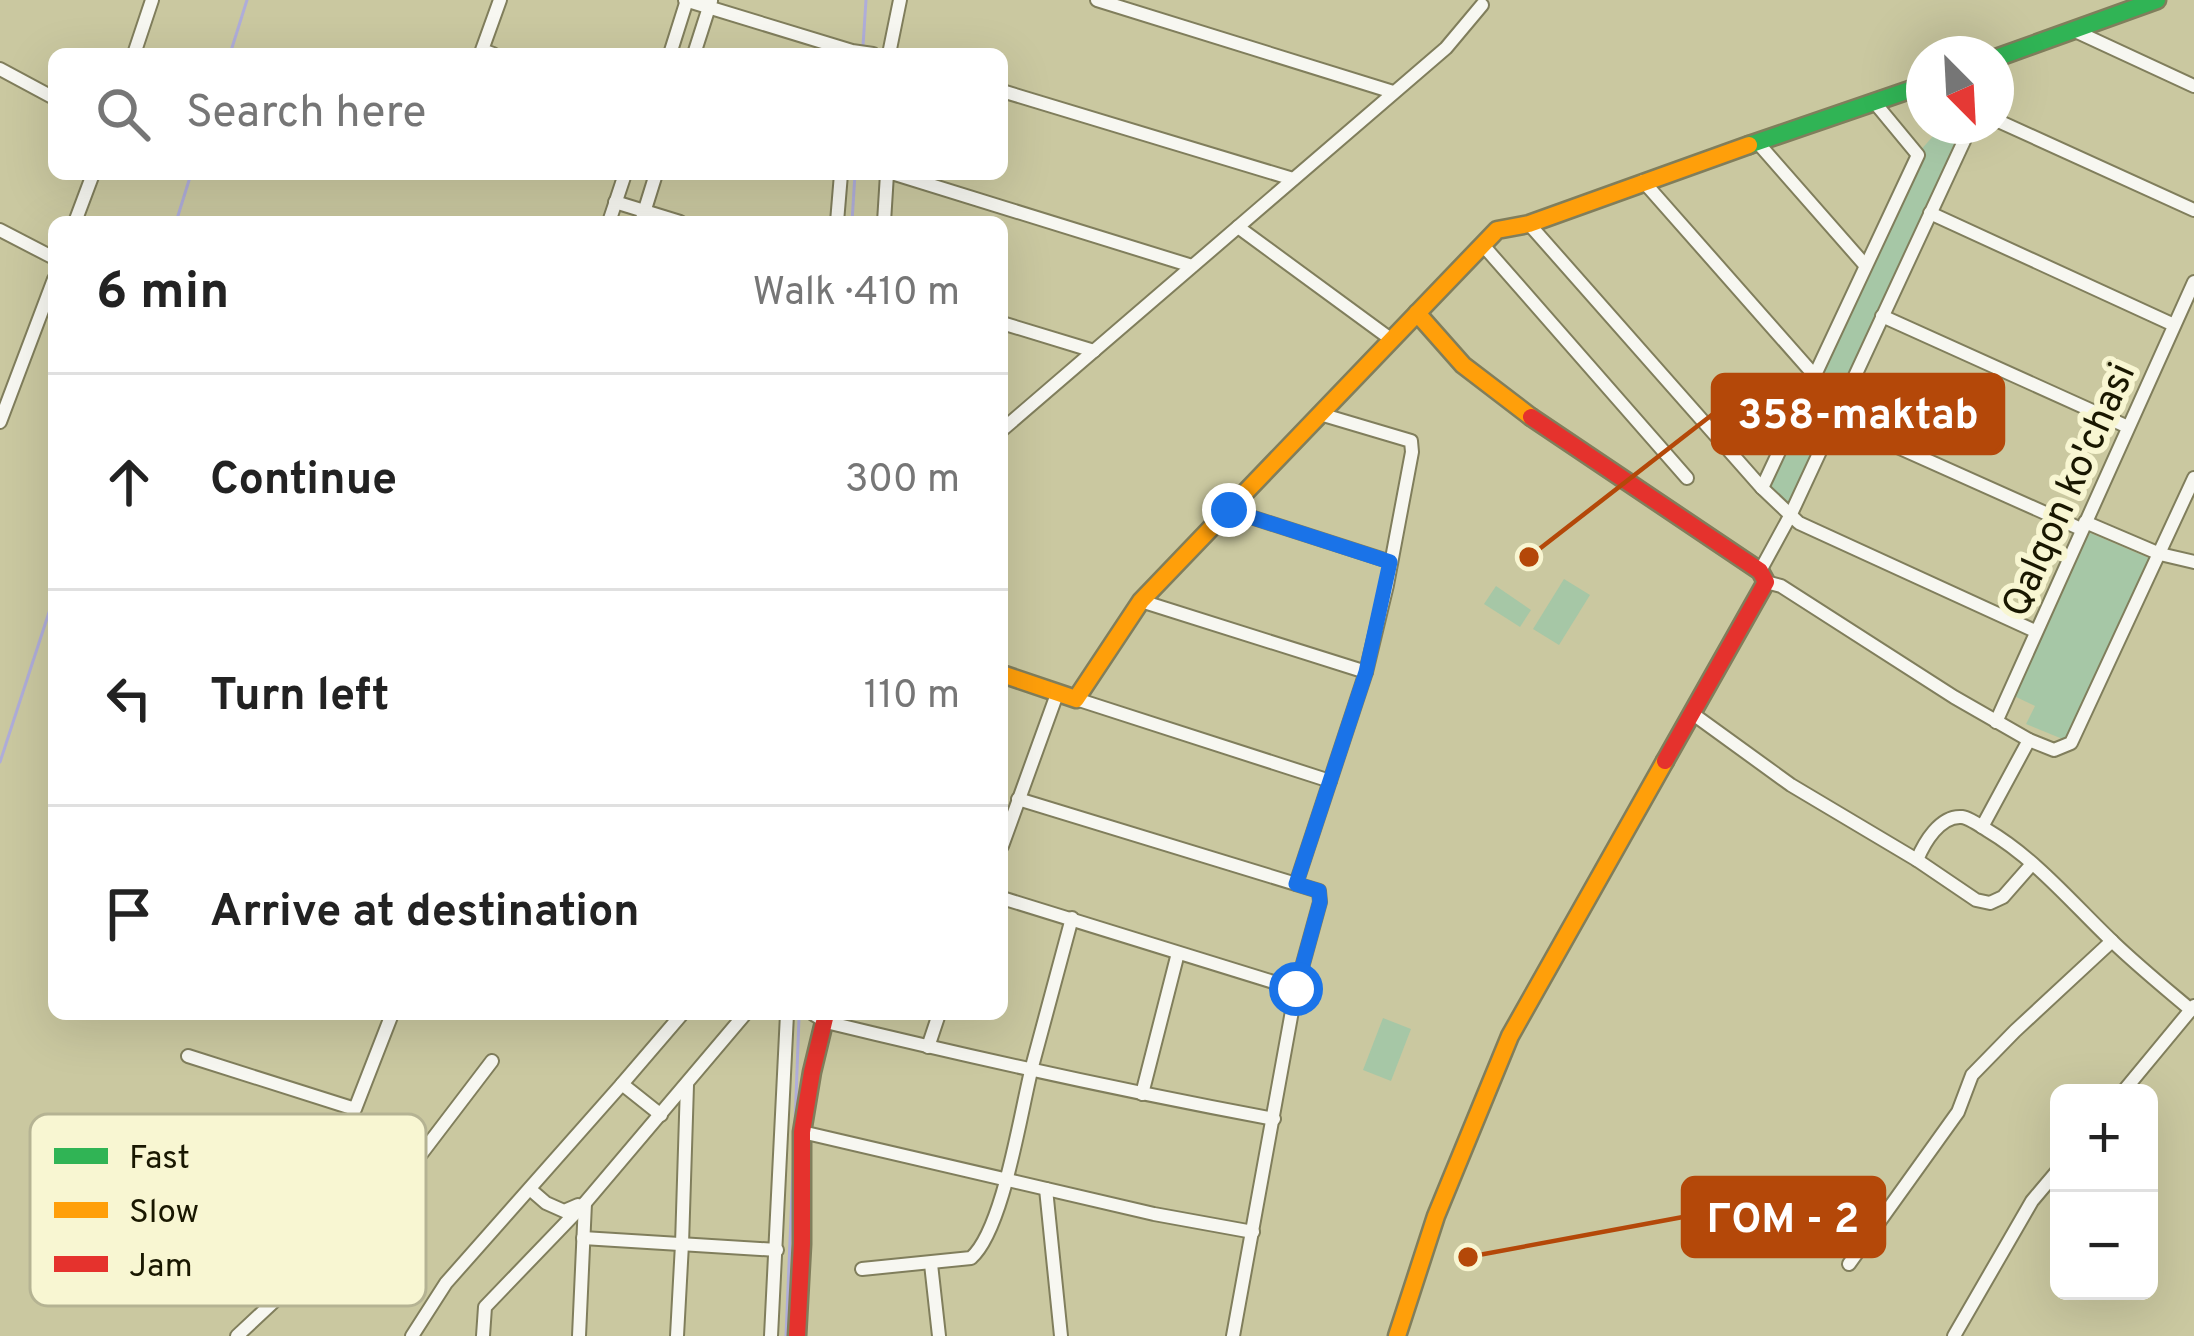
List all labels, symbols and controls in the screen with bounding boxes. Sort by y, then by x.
north arrow [1906,36,2014,144]
search box [48,48,1008,180]
icon: search [90,81,156,147]
text: Search here [186,86,426,143]
text: 6 min [96,262,229,327]
text: Walk · 410 m [752,270,960,319]
street label: Qalqon ko'chasi [1993,356,2149,625]
callout: 358-maktab [1713,375,2003,453]
text: 358-maktab [1737,391,1979,444]
icon: ahead [96,449,162,515]
text: Continue [210,453,397,510]
text: 300 m [845,457,960,506]
route end [1202,483,1256,537]
icon: left [96,665,162,731]
text: Turn left [210,669,389,726]
text: 110 m [864,673,960,722]
icon: arrive [96,881,162,947]
text: Arrive at destination [210,885,640,942]
route start [1269,962,1323,1016]
map controls [2050,1084,2158,1300]
button: + [2050,1084,2158,1192]
legend [30,1114,426,1306]
text: Fast [129,1139,190,1181]
callout: ГОМ - 2 [1683,1178,1884,1256]
button: − [2050,1192,2158,1300]
text: Slow [129,1193,199,1235]
text: ГОМ - 2 [1707,1195,1859,1248]
text: Jam [129,1247,193,1289]

